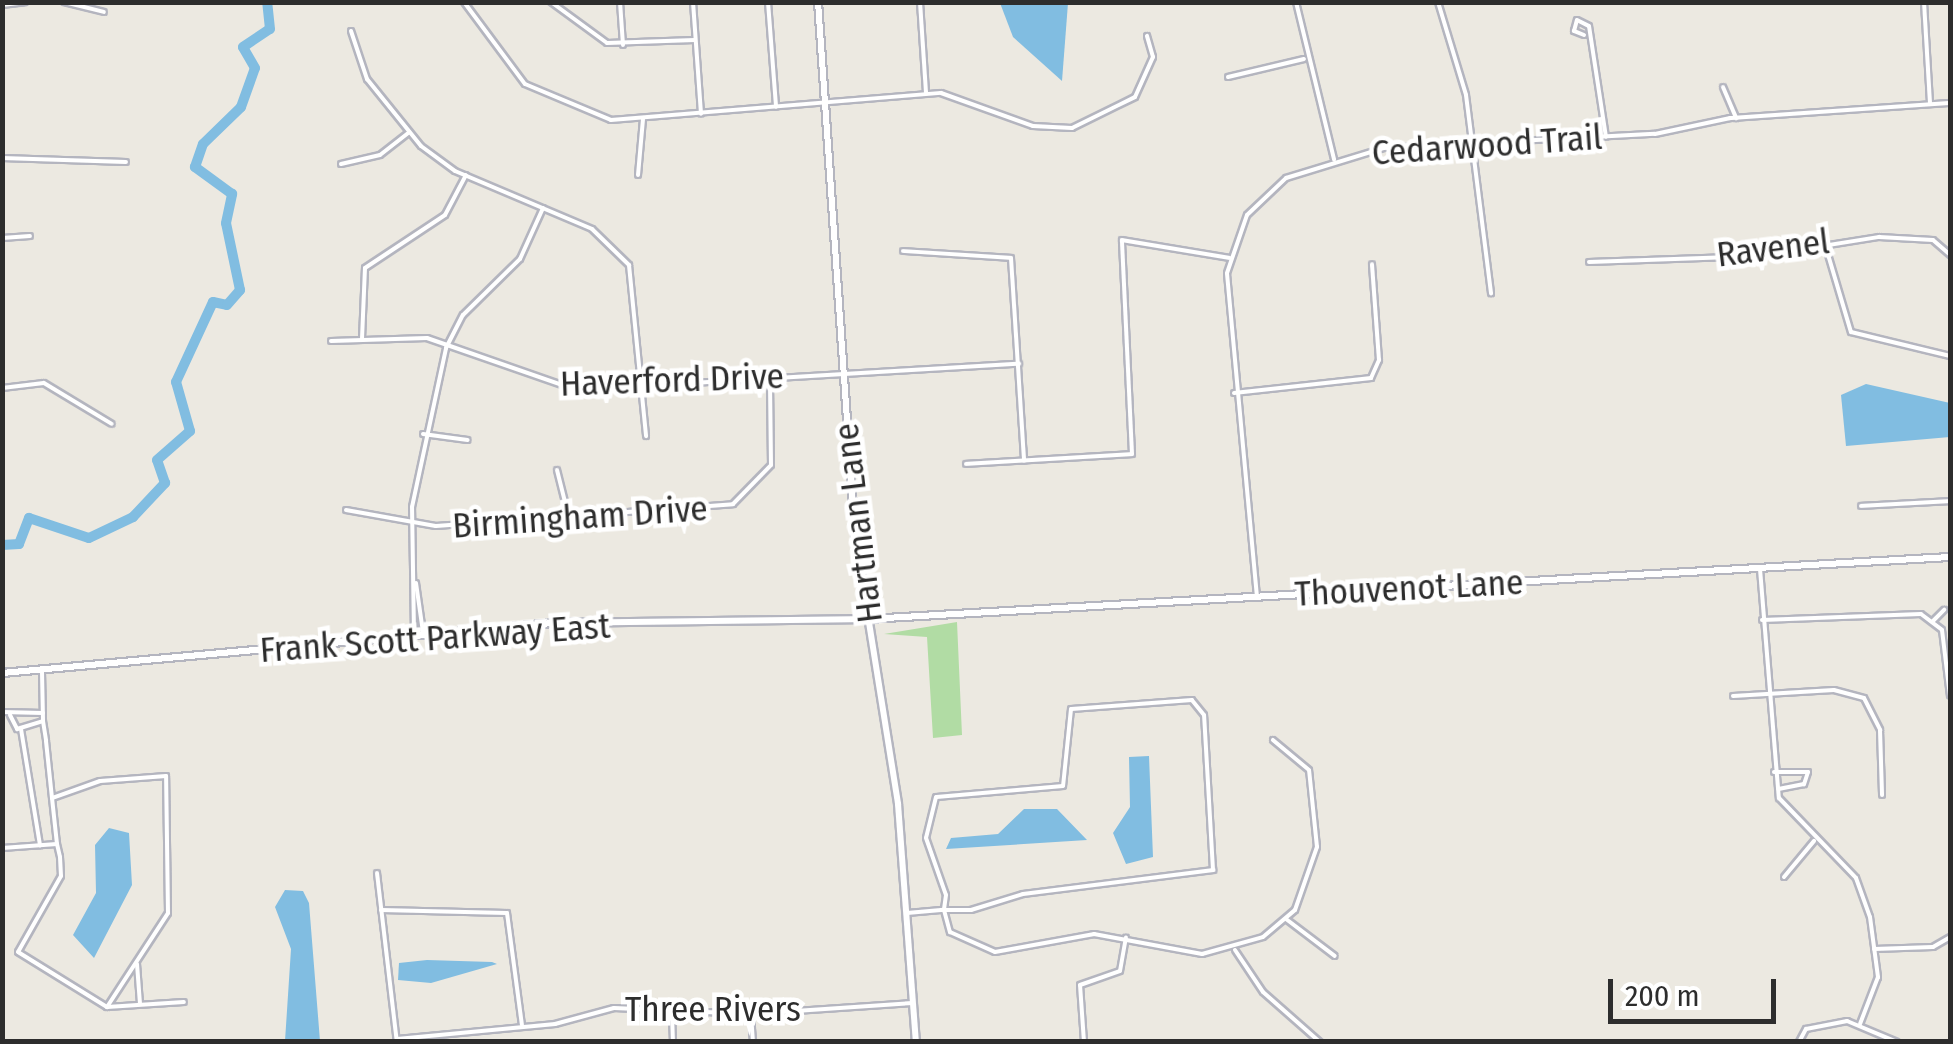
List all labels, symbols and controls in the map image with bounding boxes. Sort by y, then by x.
street label: Cedarwood Trail [1370,116,1604,174]
street label: Ravenel [1714,220,1832,276]
street label: Haverford Drive [559,355,785,405]
street label: Hartman Lane [825,421,891,625]
street label: Birmingham Drive [451,487,709,547]
street label: Thouvenot Lane [1294,561,1524,615]
street label: Frank Scott Parkway East [258,605,612,671]
scale bar [1613,959,1780,1021]
text: 200 m [1625,978,1700,1014]
street label: Three Rivers [625,988,801,1030]

